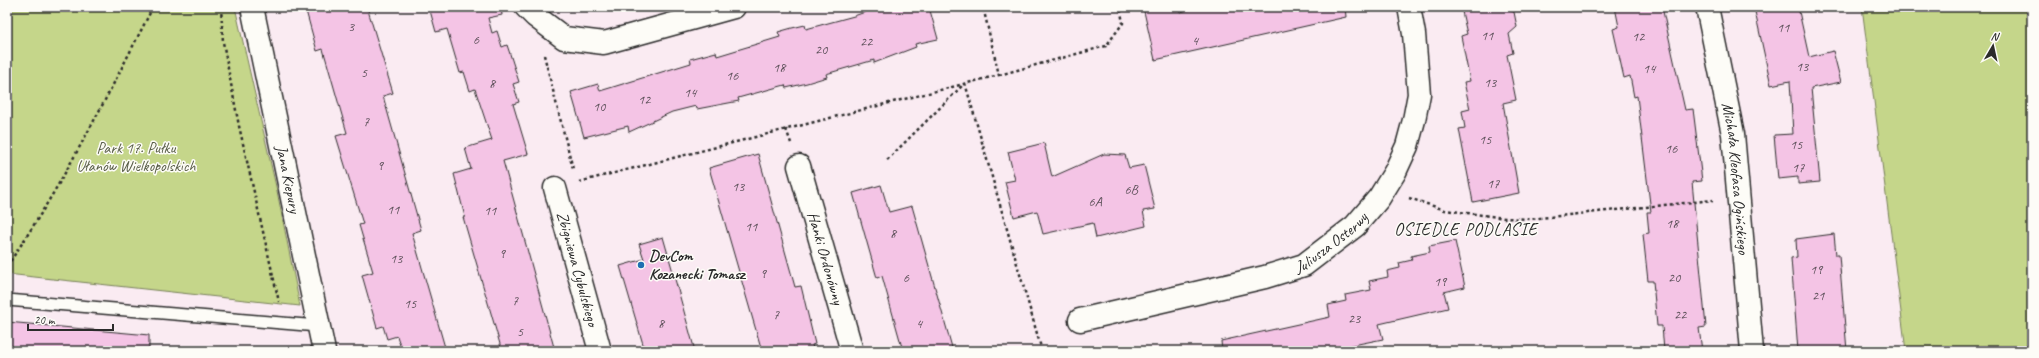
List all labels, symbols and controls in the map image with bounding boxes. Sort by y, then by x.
house number: 3 [348,18,356,35]
house number: 11 [1777,19,1790,36]
north arrow [1973,26,2013,66]
house number: 11 [1481,27,1494,44]
house number: 12 [1632,28,1646,45]
text: N [1990,29,2001,44]
house number: 6 [473,31,480,48]
house number: 4 [1192,32,1200,49]
house number: 22 [860,33,874,50]
house number: 20 [815,41,829,58]
house number: 13 [1796,58,1810,75]
house number: 18 [773,59,787,76]
house number: 14 [1643,60,1657,77]
house number: 5 [361,64,368,81]
house number: 16 [726,67,739,84]
house number: 13 [1484,74,1498,91]
house number: 8 [489,75,497,92]
house number: 14 [684,84,698,101]
house number: 12 [638,91,652,108]
house number: 10 [593,98,607,115]
street label: Michała Kleofasa Ogińskiego [1717,101,1754,256]
house number: 7 [363,113,370,130]
house number: 15 [1479,131,1492,148]
house number: 15 [1790,136,1803,153]
park label: Park 17. Pułku Ułanów Wielkopolskich [76,138,196,176]
house number: 16 [1665,140,1678,157]
street label: Jana Kiepury [271,143,305,216]
house number: 9 [377,157,385,174]
house number: 17 [1792,159,1805,176]
house number: 17 [1487,175,1500,192]
house number: 13 [732,178,746,195]
house number: 6B [1124,181,1140,198]
house number: 6A [1088,193,1103,210]
house number: 11 [387,201,400,218]
house number: 11 [484,202,497,219]
street label: Juliusza Osterwy [1292,207,1373,277]
street label: Zbigniewa Cybulskiego [552,209,603,331]
street label: Hanki Ordonówny [803,210,849,308]
house number: 18 [1666,215,1680,232]
house number: 11 [745,218,758,235]
district label: OSIEDLE PODLASIE [1394,219,1539,240]
house number: 8 [890,225,898,242]
house number: 9 [499,245,507,262]
place label: DevCom Kozanecki Tomasz [649,246,747,284]
house number: 13 [390,250,404,267]
marker: DevCom Kozanecki Tomasz [636,260,646,270]
house number: 19 [1810,261,1824,278]
house number: 9 [760,265,768,282]
house number: 6 [903,269,910,286]
house number: 20 [1668,269,1682,286]
house number: 19 [1434,273,1448,290]
house number: 21 [1812,287,1825,304]
house number: 7 [512,292,519,309]
house number: 15 [404,295,417,312]
scale bar [28,306,113,332]
house number: 7 [773,306,780,323]
house number: 22 [1674,306,1688,323]
house number: 23 [1348,310,1362,327]
text: 20 m [34,312,56,328]
house number: 8 [658,315,666,332]
house number: 4 [916,315,924,332]
house number: 5 [517,323,524,340]

